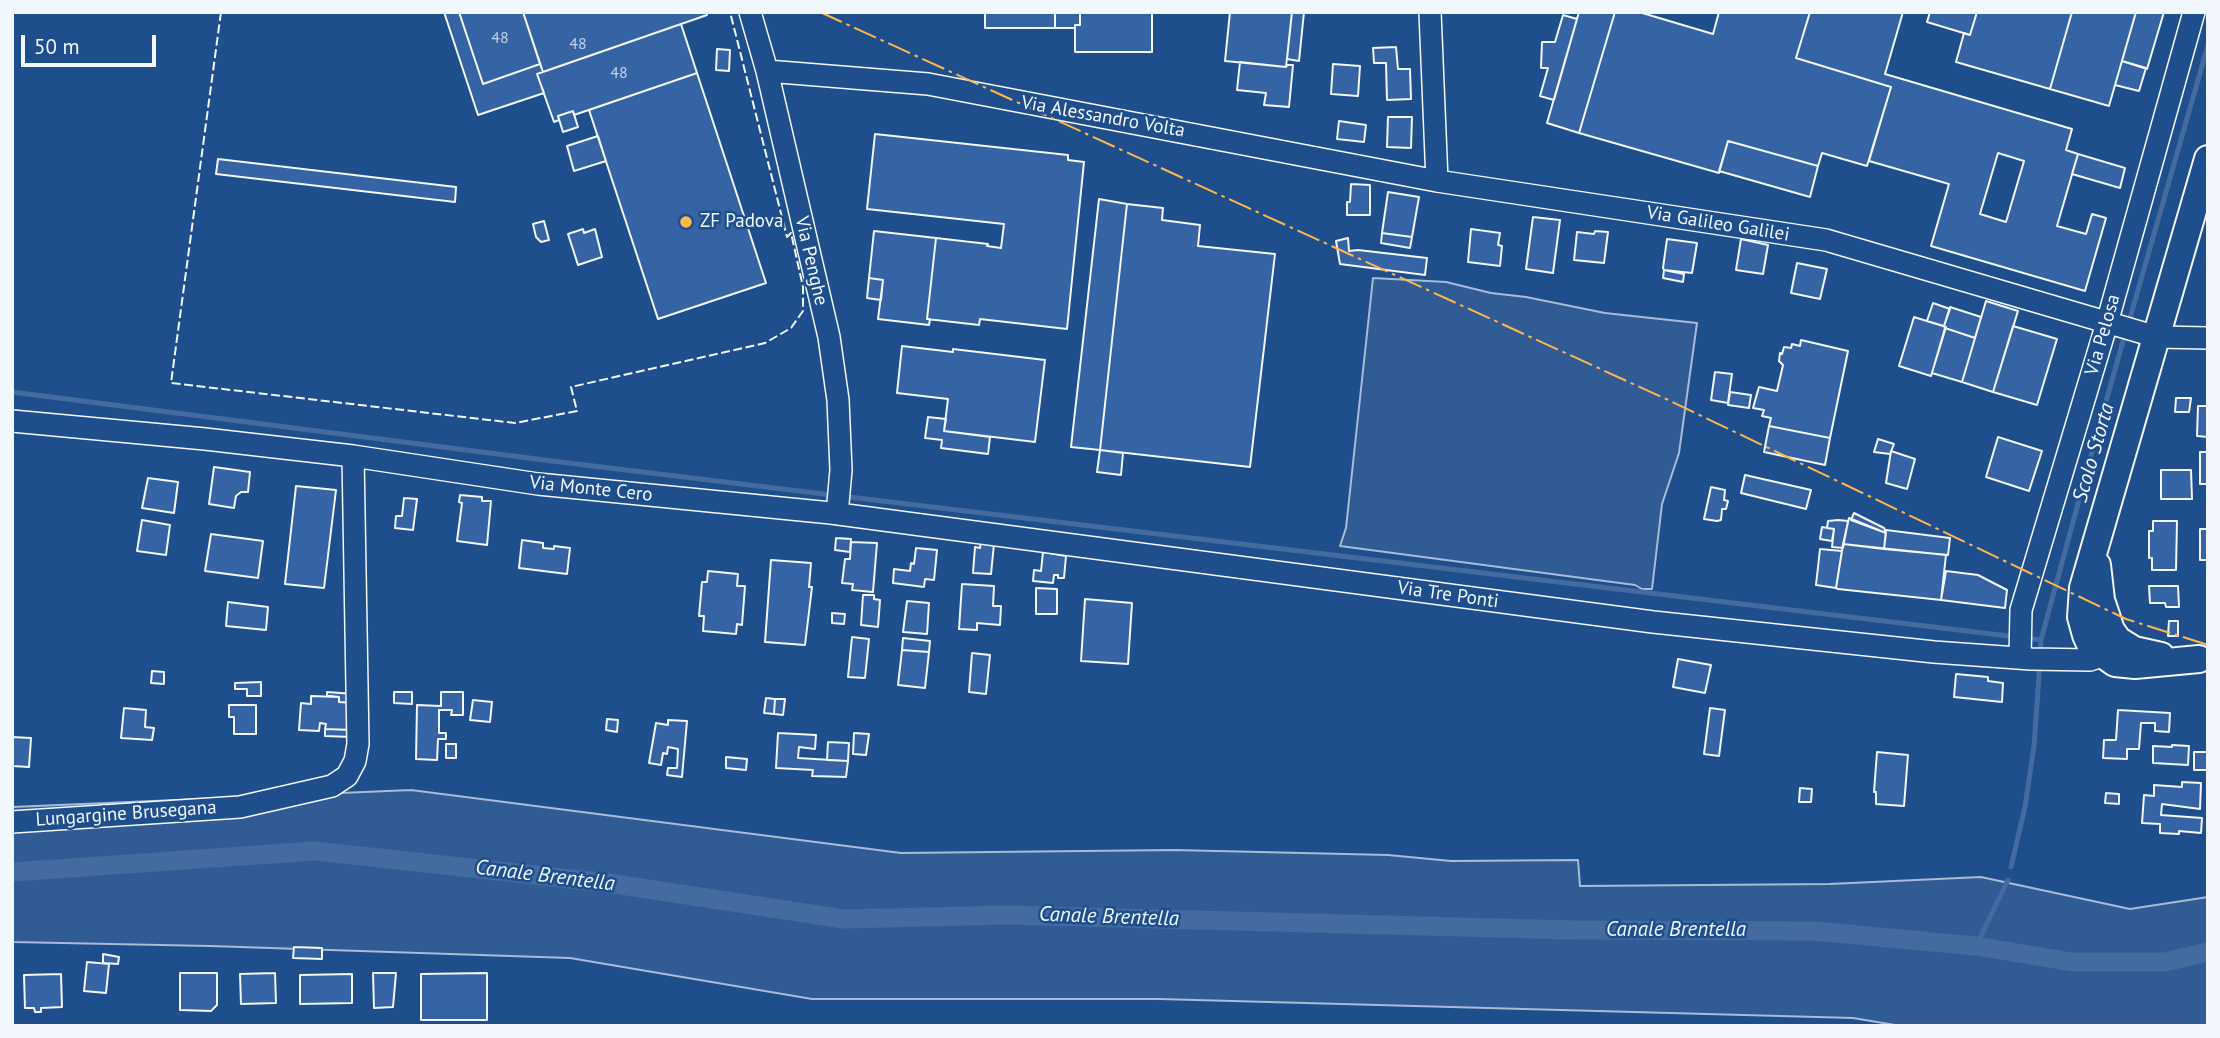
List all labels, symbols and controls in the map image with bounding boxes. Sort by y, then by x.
scale bar [24,21,159,65]
house number: 48 [491,28,509,48]
text: 50 m [34,33,80,60]
house number: 48 [569,34,587,54]
house number: 48 [610,63,628,83]
street label: Via Alessandro Volta [1019,91,1187,143]
street label: Via Galileo Galilei [1645,201,1791,247]
place label: ZF Padova [700,211,783,233]
marker: ZF Padova [678,214,694,230]
street label: Via Penghe [790,214,832,308]
street label: Via Pelosa [2081,292,2125,378]
water label: Scolo Storta [2068,400,2120,506]
street label: Via Monte Cero [528,471,654,507]
street label: Via Tre Ponti [1396,577,1500,613]
street label: Lungargine Brusegana [35,796,217,832]
water label: Canale Brentella [474,855,616,897]
water label: Canale Brentella [1039,902,1179,932]
water label: Canale Brentella [1606,917,1746,943]

